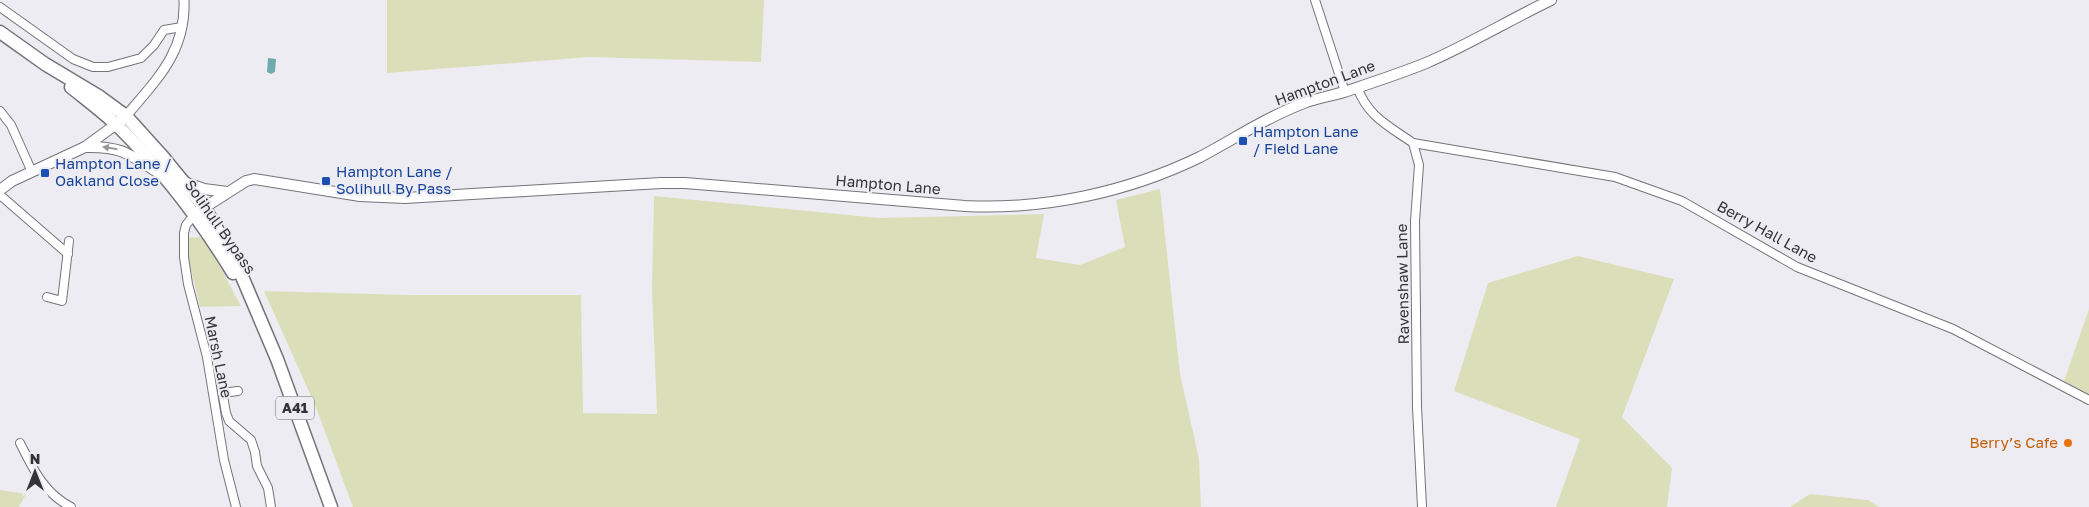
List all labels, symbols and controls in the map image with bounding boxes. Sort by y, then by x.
street label: Hampton Lane [1272,55,1378,109]
place label: Hampton Lane / Field Lane [1253,122,1359,157]
marker: Hampton Lane / Field Lane [1237,135,1249,147]
one-way arrow [102,144,118,152]
place label: Hampton Lane / Oakland Close [55,154,171,189]
place label: Hampton Lane / Solihull By Pass [336,162,452,197]
marker: Hampton Lane / Oakland Close [39,167,51,179]
street label: Hampton Lane [835,170,942,198]
marker: Hampton Lane / Solihull By Pass [320,175,332,187]
street label: Solihull Bypass [182,176,260,277]
street label: Berry Hall Lane [1714,196,1821,266]
street label: Ravenshaw Lane [1392,223,1412,345]
street label: Marsh Lane [202,314,236,400]
road number: A41 [276,396,314,419]
place label: Berry’s Cafe [1969,433,2058,451]
marker: Berry’s Cafe [2062,437,2074,449]
north arrow [10,447,60,497]
text: N [30,450,40,467]

